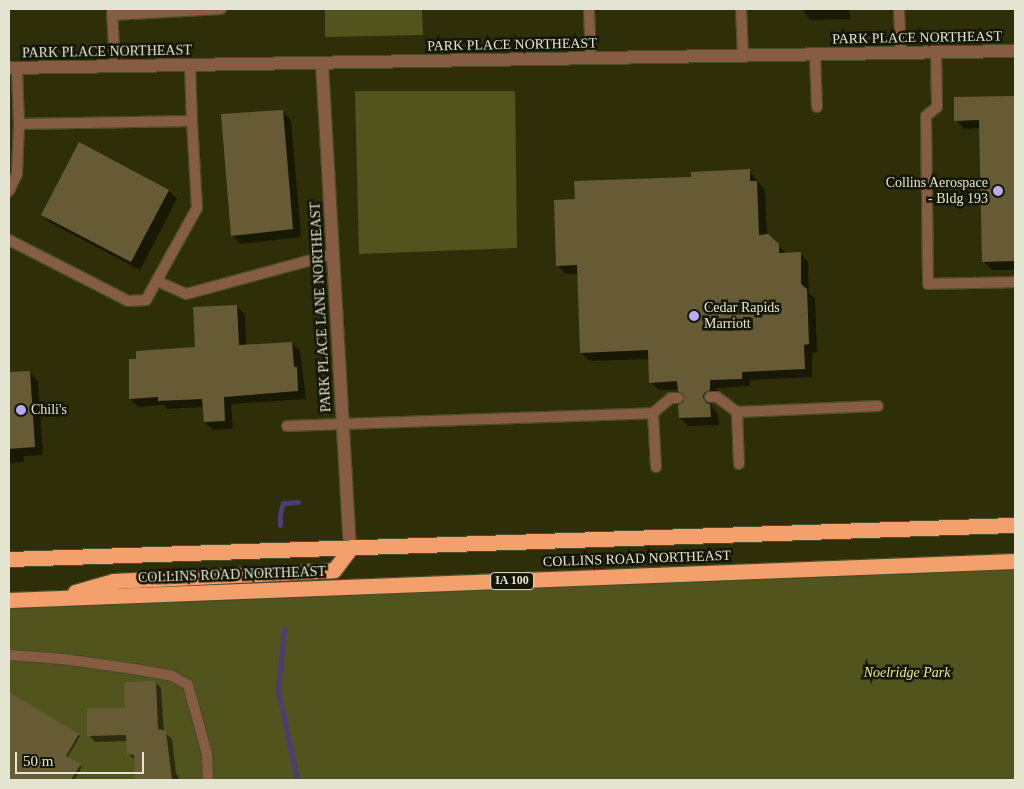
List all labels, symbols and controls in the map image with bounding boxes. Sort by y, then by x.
street label: PARK PLACE NORTHEAST [832,28,1002,48]
street label: PARK PLACE NORTHEAST [427,35,597,55]
street label: PARK PLACE NORTHEAST [22,42,192,62]
place label: Collins Aerospace - Bldg 193 [885,175,988,208]
marker: Collins Aerospace - Bldg 193 [992,185,1004,197]
street label: PARK PLACE LANE NORTHEAST [307,201,335,413]
place label: Cedar Rapids Marriott [704,300,780,332]
marker: Cedar Rapids Marriott [688,310,700,322]
place label: Chili's [31,402,67,418]
marker: Chili's [15,404,27,416]
street label: COLLINS ROAD NORTHEAST [543,547,731,571]
street label: COLLINS ROAD NORTHEAST [138,563,326,587]
road number: IA 100 [490,572,534,590]
park label: Noelridge Park [864,665,950,681]
scale bar [18,742,146,774]
text: 50 m [23,753,53,769]

